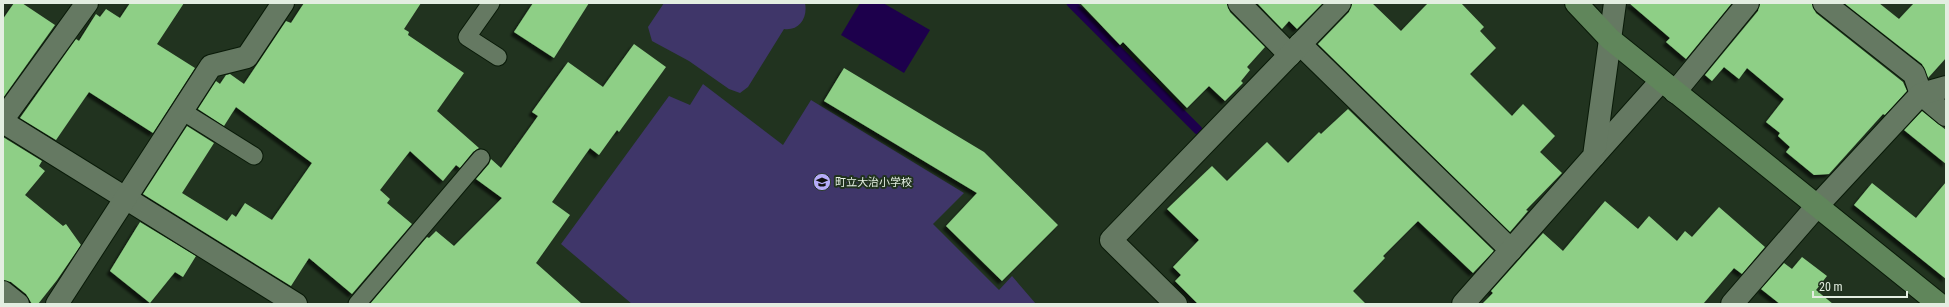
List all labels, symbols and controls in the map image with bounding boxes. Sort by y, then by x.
school or university icon: 町立大治小学校 [812,172,832,192]
place label: 町立大治小学校 [835,176,912,189]
scale bar [1813,273,1907,299]
text: 20 m [1819,280,1843,294]

